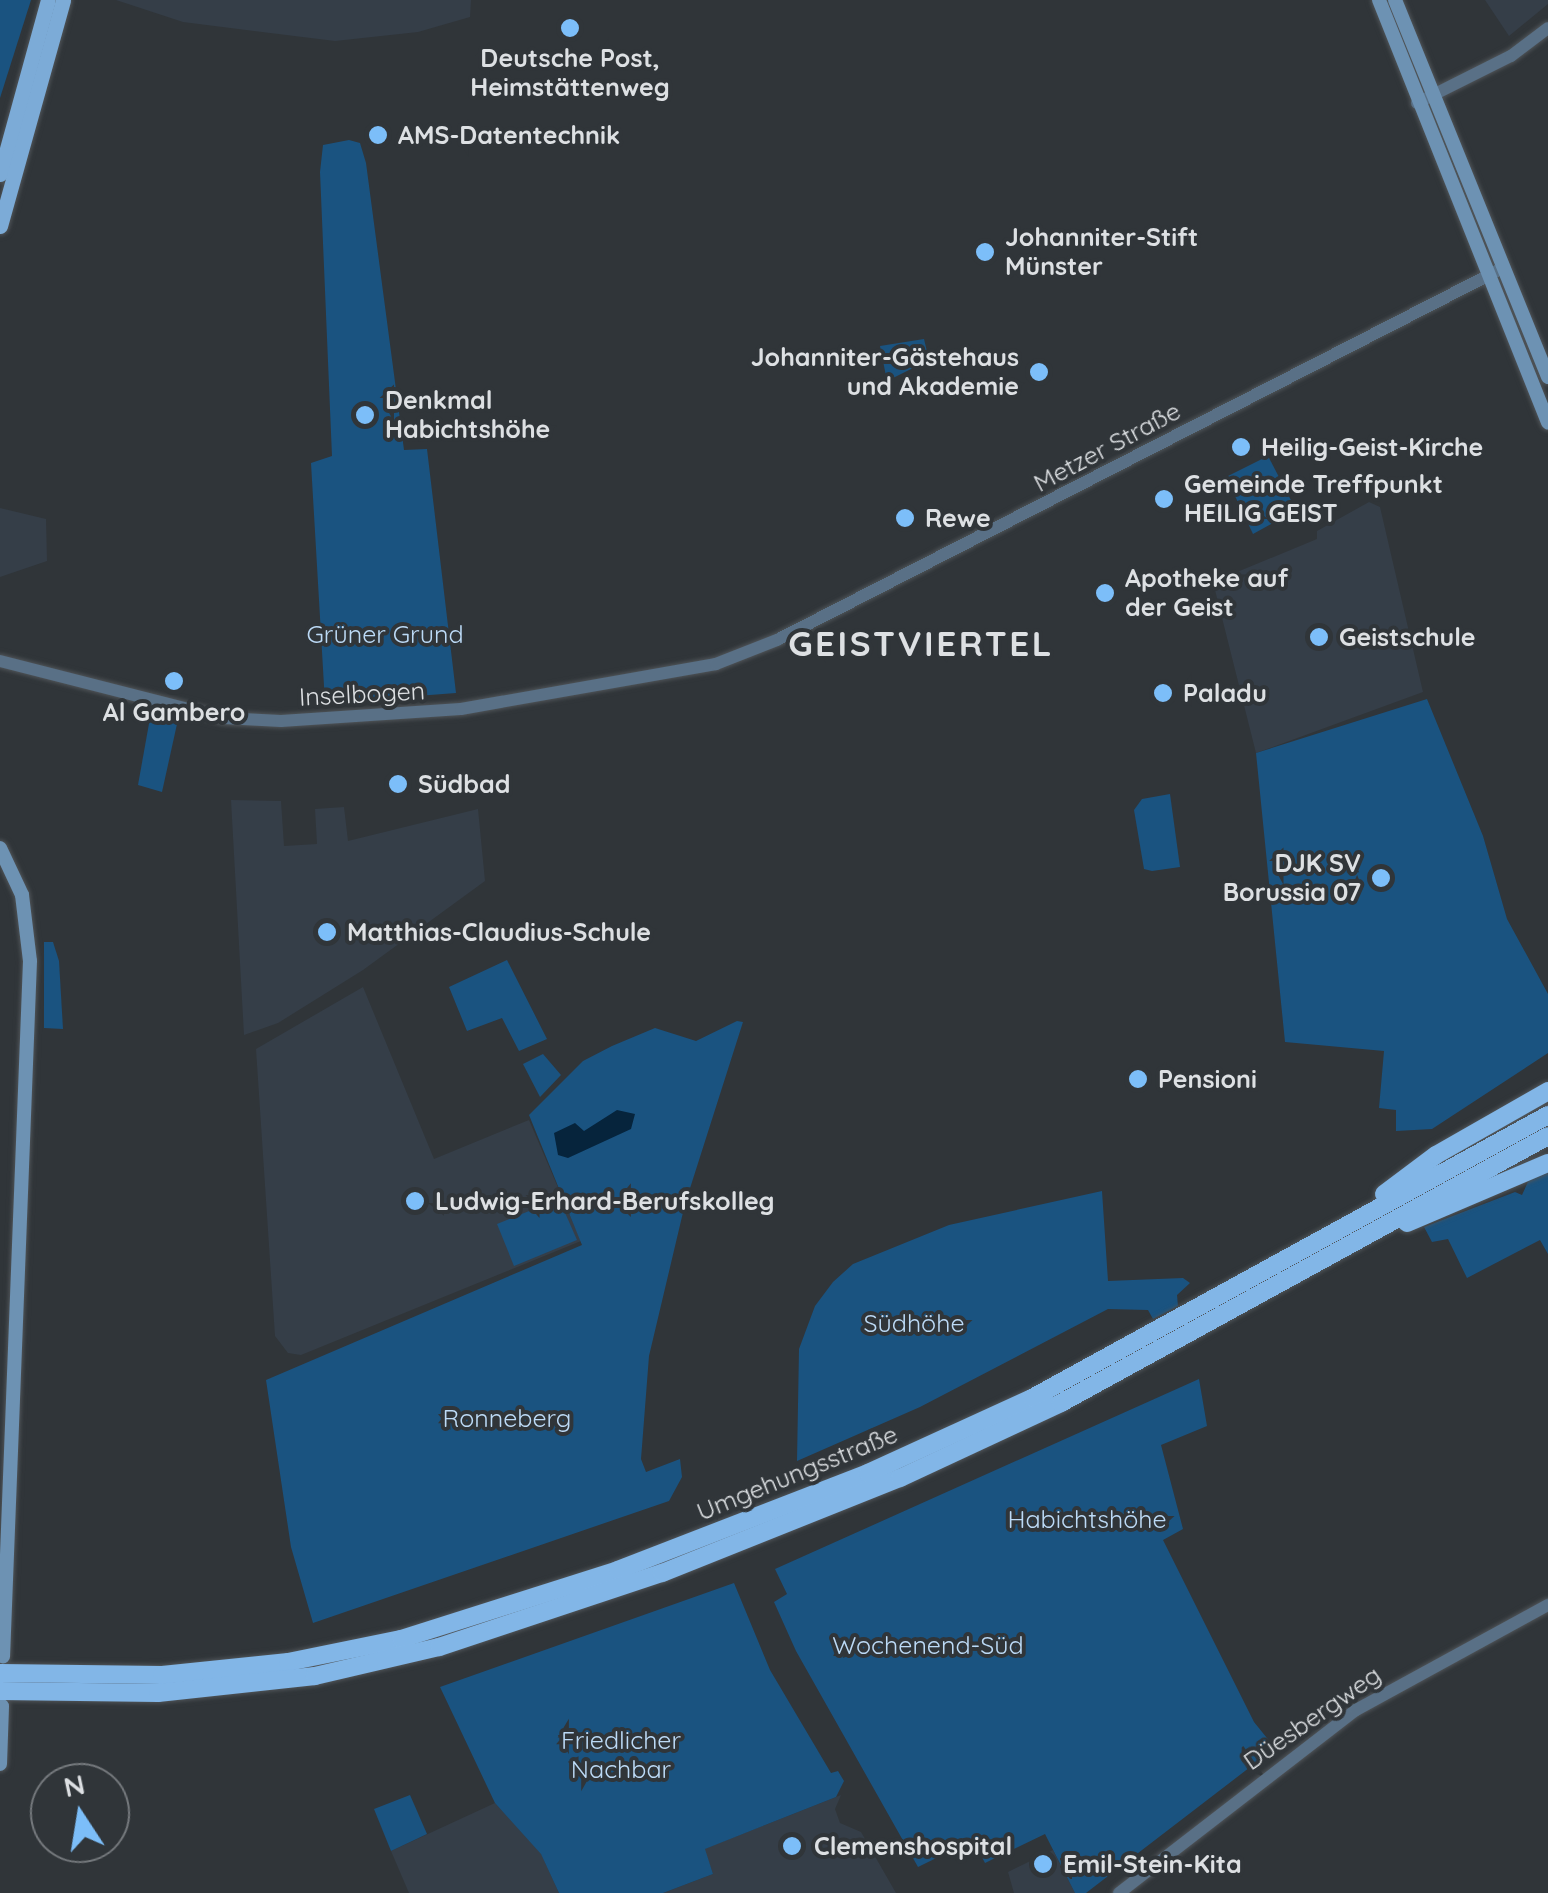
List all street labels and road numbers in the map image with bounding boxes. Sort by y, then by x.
street label: Metzer Straße [1029,396,1185,498]
street label: Inselbogen [298,676,426,712]
street label: Umgehungsstraße [692,1419,902,1527]
street label: Düesbergweg [1238,1660,1386,1776]

